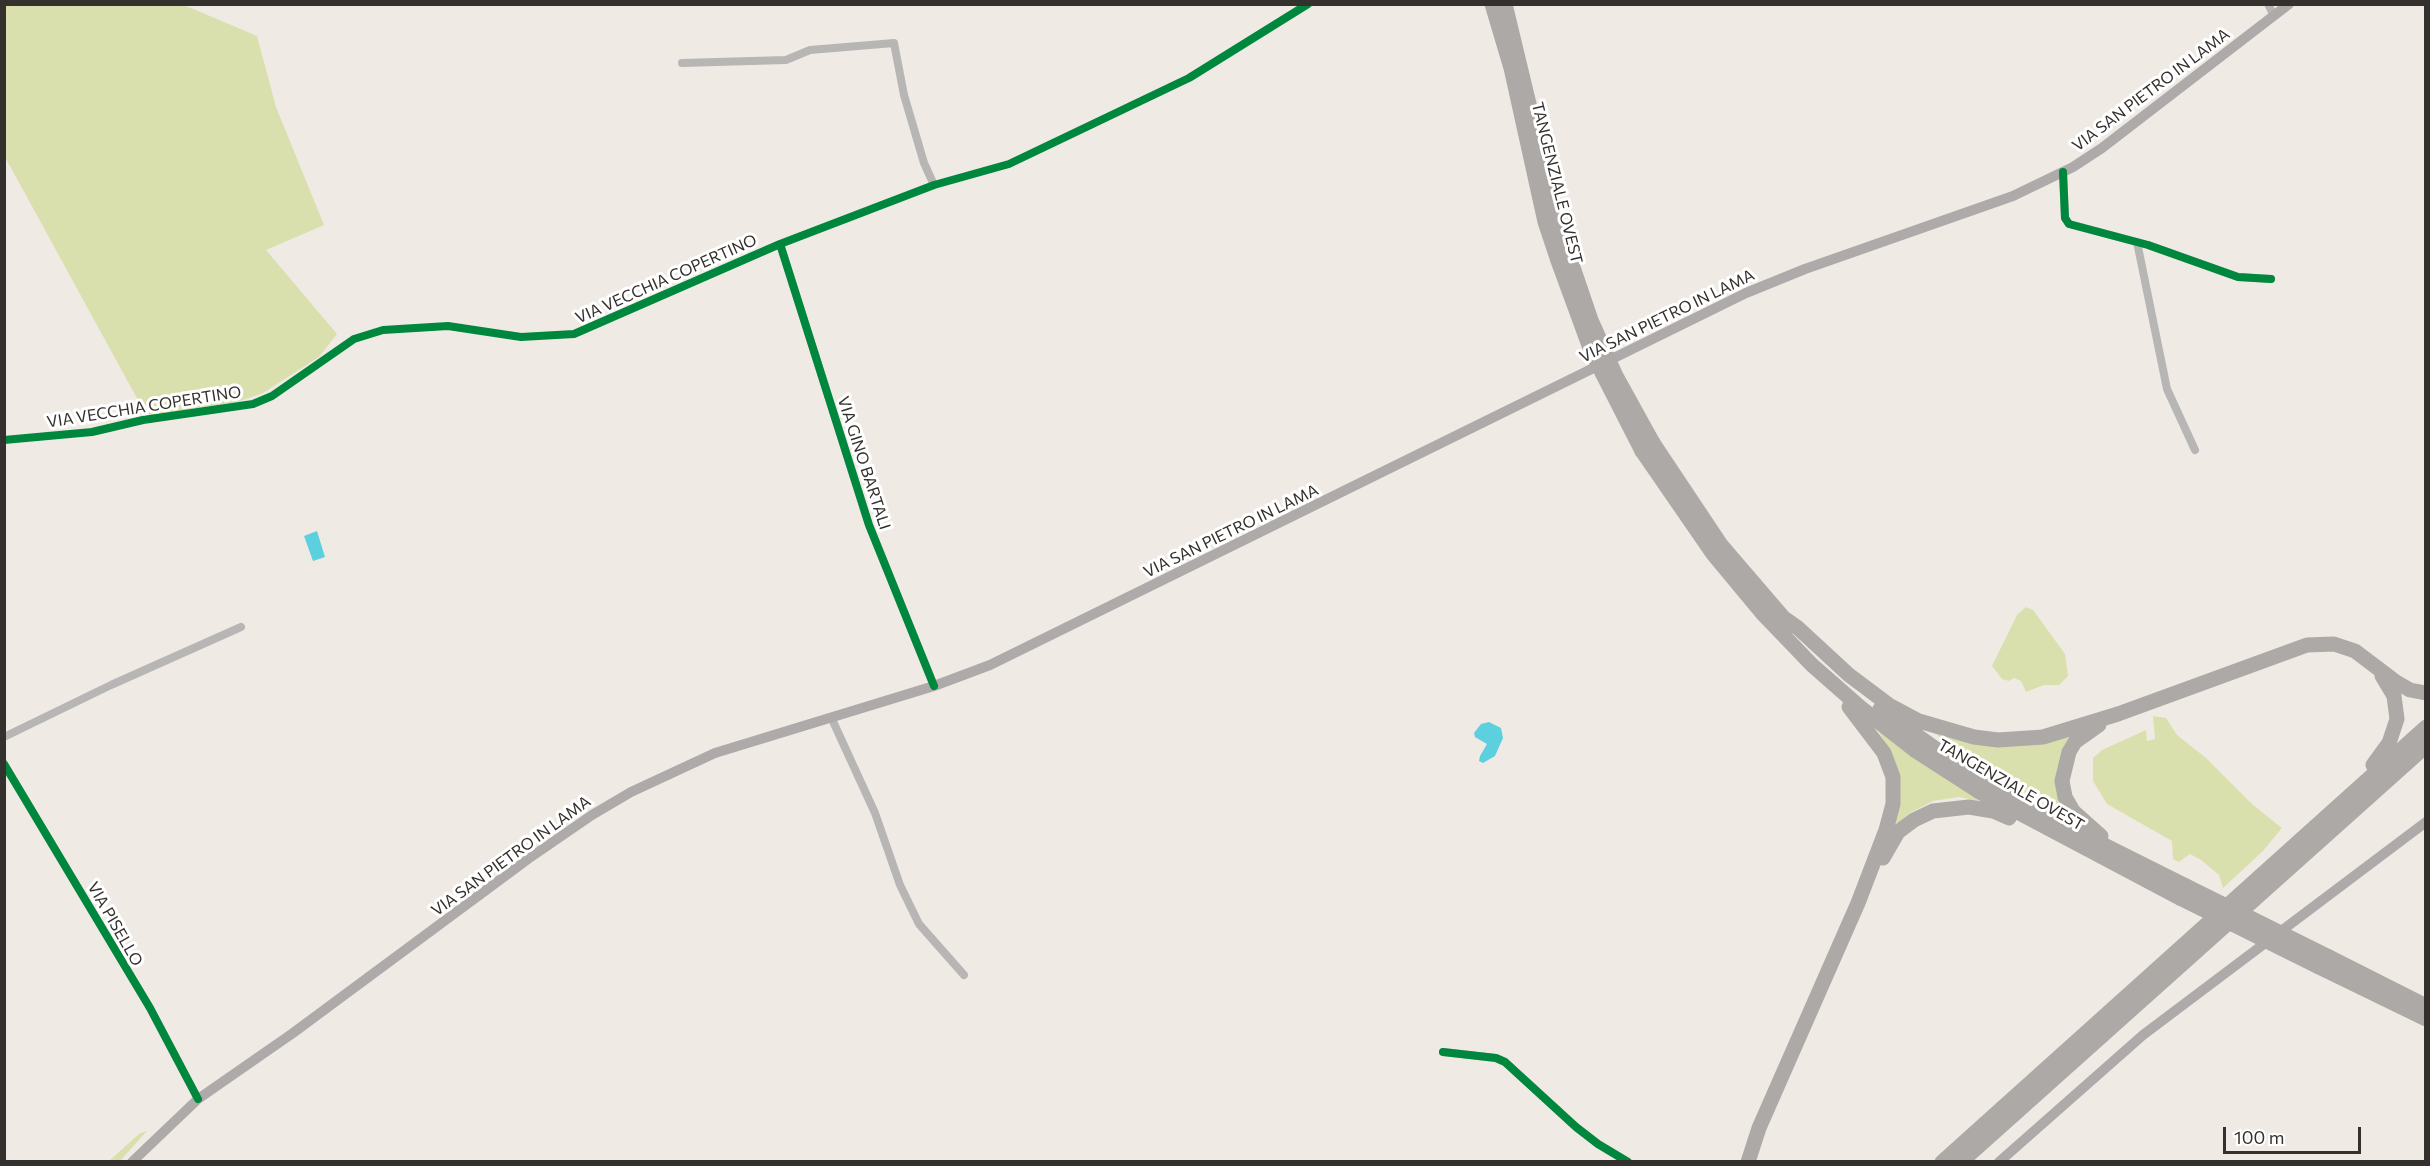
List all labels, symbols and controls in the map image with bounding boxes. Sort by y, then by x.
street label: VIA SAN PIETRO IN LAMA [2068,25,2234,155]
street label: TANGENZIALE OVEST [1528,100,1586,266]
street label: VIA VECCHIA COPERTINO [572,230,760,328]
street label: VIA SAN PIETRO IN LAMA [1576,265,1758,367]
street label: VIA VECCHIA COPERTINO [46,382,242,432]
street label: VIA GINO BARTALI [833,394,895,532]
street label: VIA SAN PIETRO IN LAMA [1140,480,1322,582]
street label: TANGENZIALE OVEST [1934,735,2088,835]
street label: VIA SAN PIETRO IN LAMA [428,792,594,920]
street label: VIA PISELLO [83,878,147,970]
scale bar [2226,1115,2364,1153]
text: 100 m [2234,1126,2284,1148]

